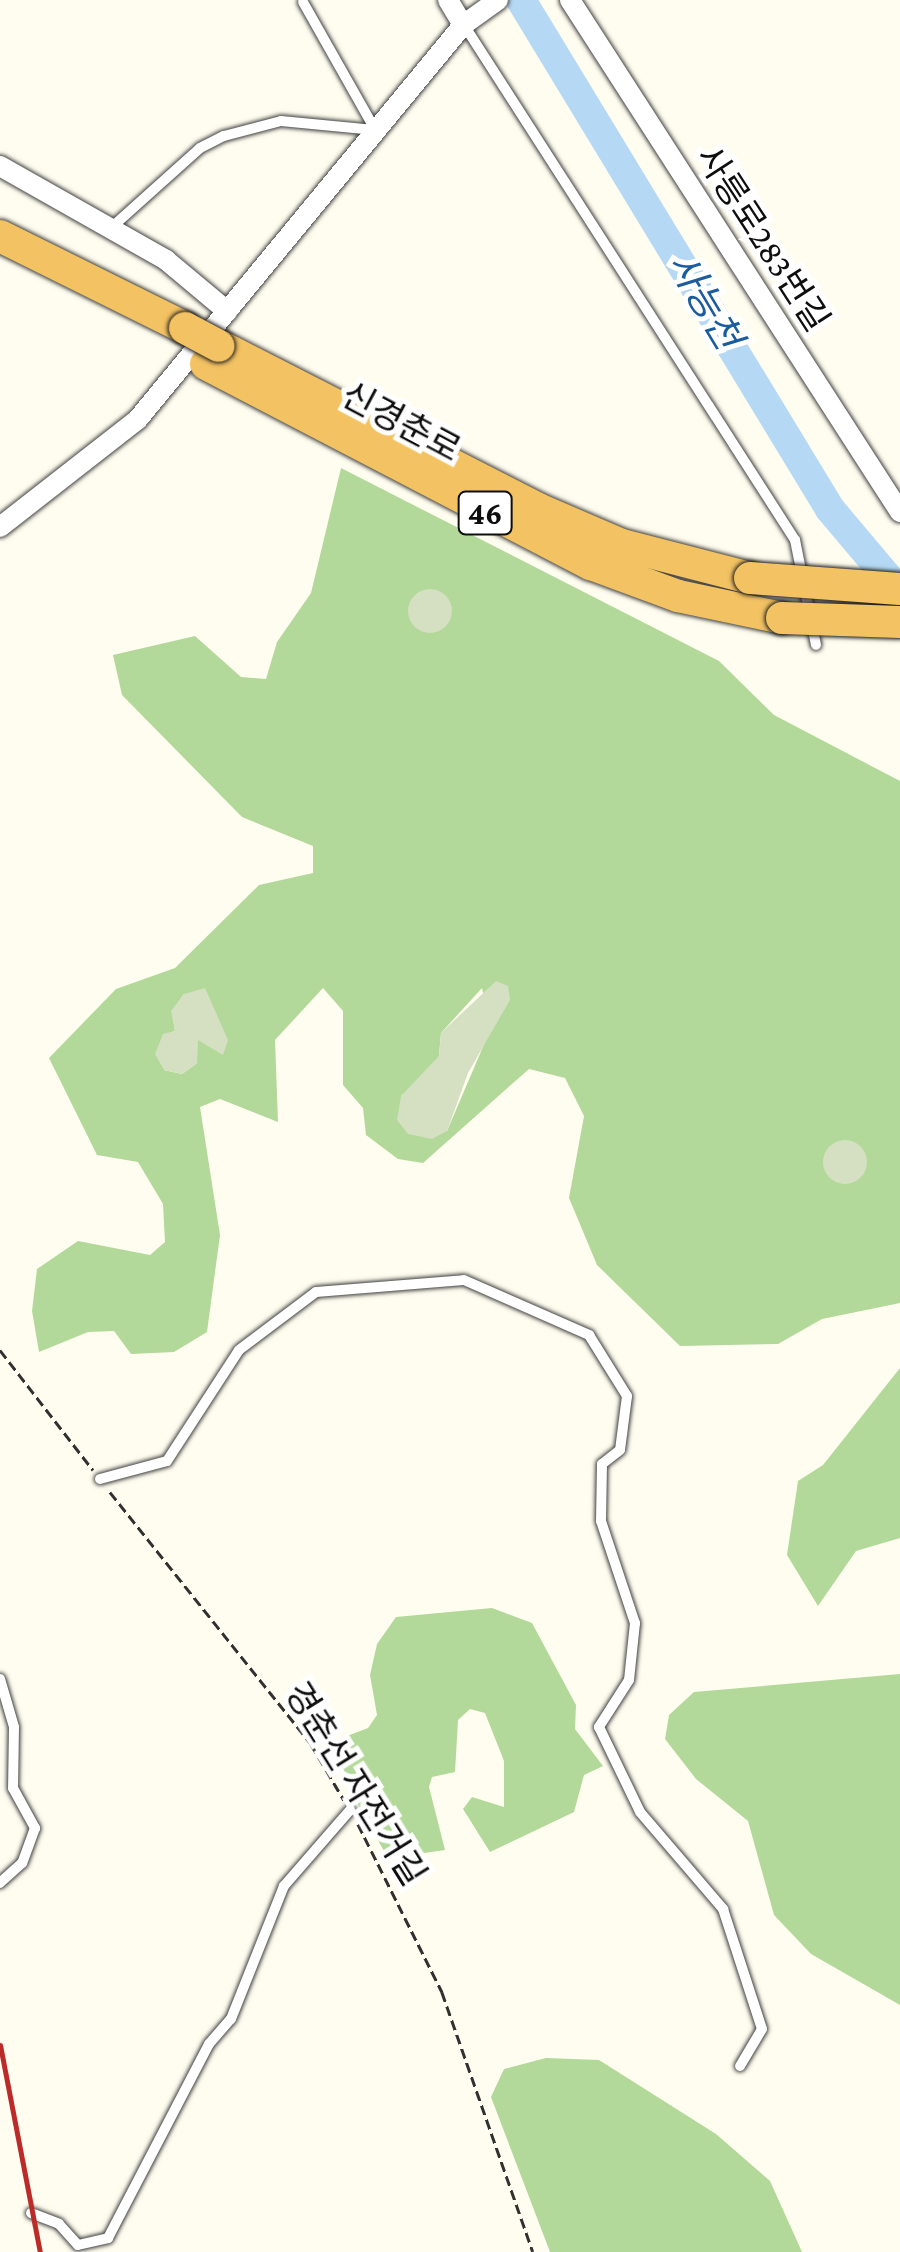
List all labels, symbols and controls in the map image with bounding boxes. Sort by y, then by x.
street label: 사릉로283번길 [687,138,837,340]
water label: 사능천 [657,244,751,358]
street label: 신경춘로 [334,374,468,472]
road number: 46 [458,486,512,540]
street label: 경춘선 자전거길 [276,1675,434,1893]

